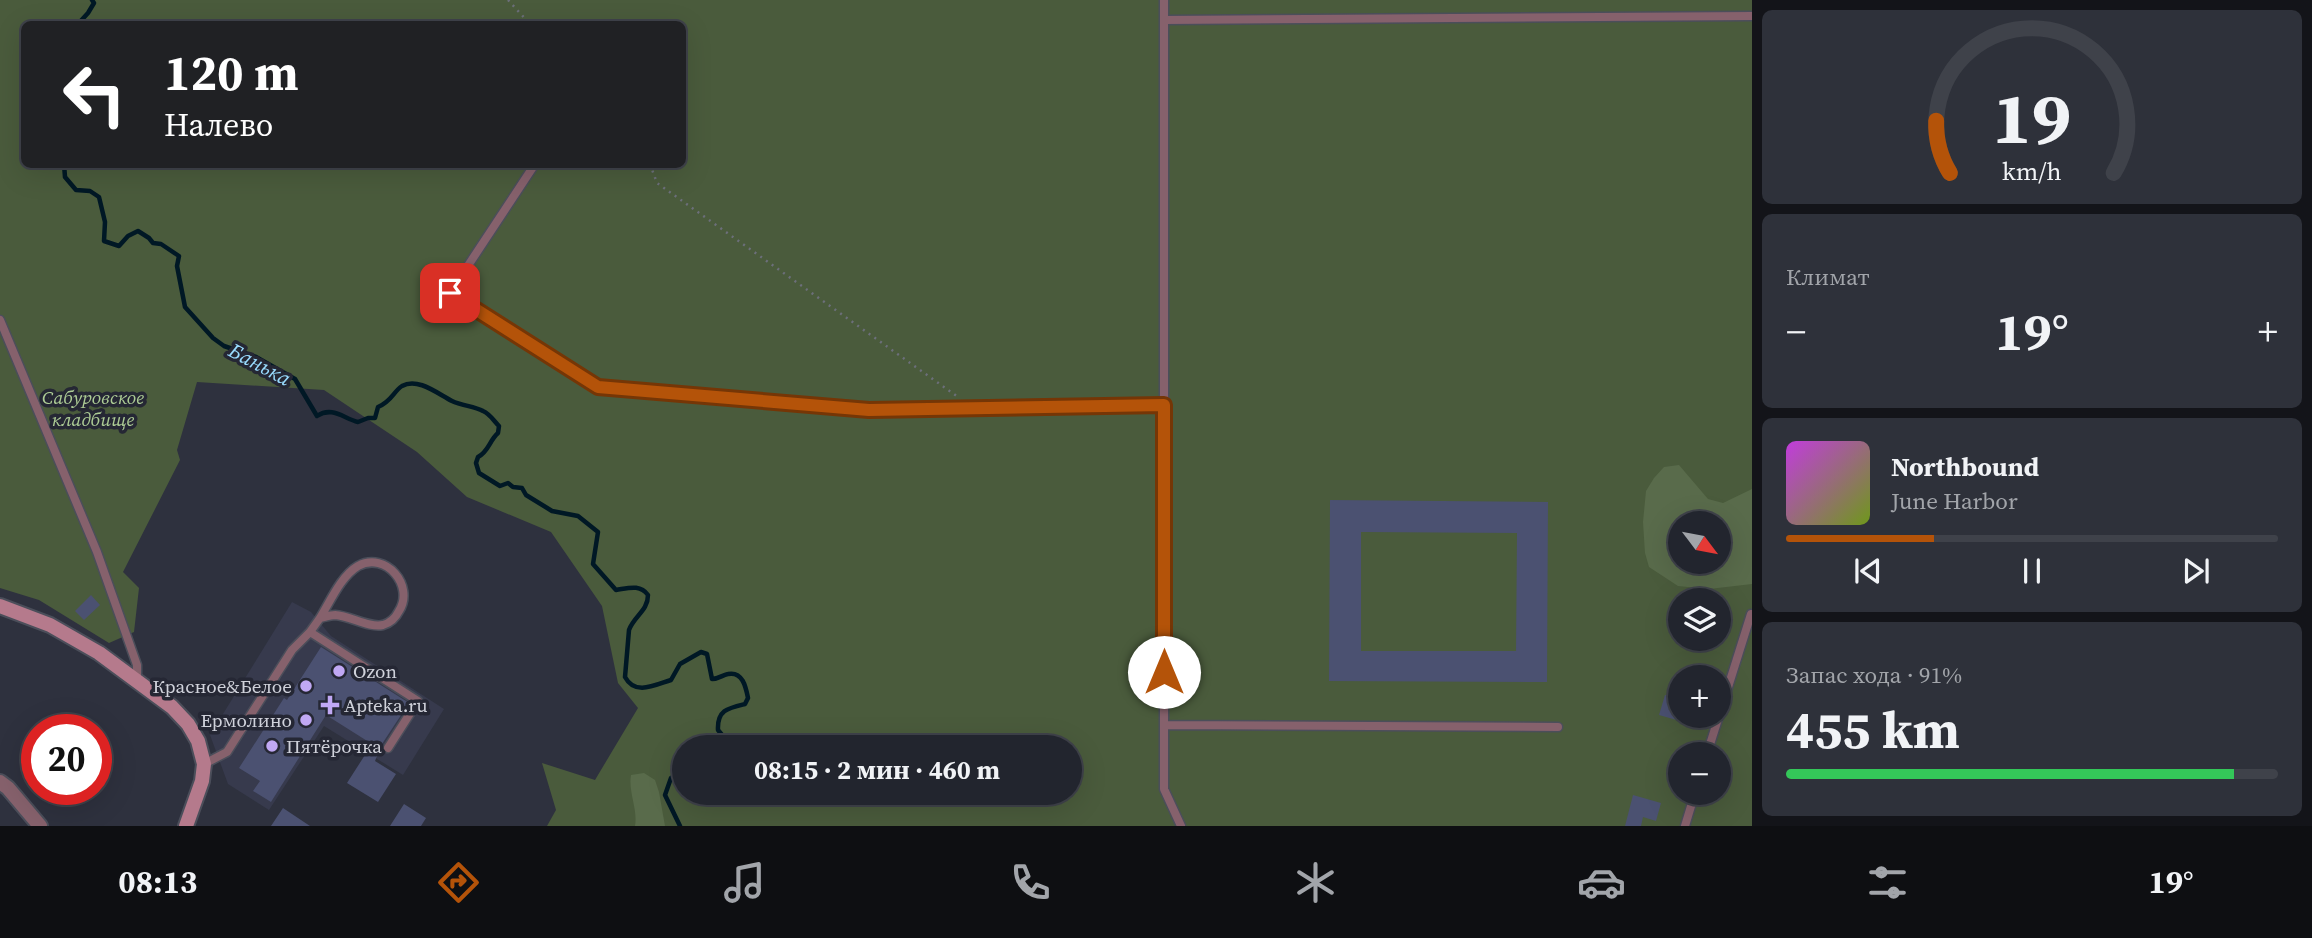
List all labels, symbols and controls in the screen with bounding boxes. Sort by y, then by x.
text: 120 m [164,39,299,106]
icon: left [49,49,140,140]
text: 19 [1993,68,2071,167]
text: Налево [164,103,273,147]
text: km/h [2002,154,2062,188]
text: Климат [1786,261,1870,293]
pin [420,263,480,323]
icon: arrive [431,274,469,312]
text: 19° [1995,296,2069,367]
text: − [1786,306,1806,358]
text: + [2258,306,2278,358]
water label: Банька [223,335,296,393]
park label: Сабуровское кладбище [42,384,144,432]
text: Northbound [1891,449,2039,485]
text: June Harbor [1891,485,2018,517]
north arrow [1668,511,1731,574]
map controls [1668,511,1731,805]
icon: previous [1849,552,1887,590]
icon: pause [2013,552,2051,590]
icon: next [2177,552,2215,590]
button: layers [1668,588,1731,651]
position arrow [1127,635,1201,709]
place label: Ozon [353,658,397,684]
text: Запас хода · 91% [1786,659,1962,691]
marker: Ozon [331,663,347,679]
button: + [1668,665,1731,728]
place label: Красное&Белое [153,673,292,699]
marker: Красное&Белое [298,678,314,694]
place label: Apteka.ru [344,692,428,718]
text: 455 km [1786,694,1960,765]
marker: Apteka.ru [322,697,338,713]
place label: Ермолино [200,707,292,733]
marker: Ермолино [298,712,314,728]
speed limit sign: 20 [21,714,112,805]
place label: Пятёрочка [286,733,382,759]
marker: Пятёрочка [264,738,280,754]
button: − [1668,742,1731,805]
text: 08:15 · 2 мин · 460 m [754,752,1000,788]
icon: directions [434,858,483,907]
icon: music [720,858,769,907]
icon: phone [1006,858,1055,907]
icon: climate [1291,858,1340,907]
icon: car [1577,858,1626,907]
icon: filters [1863,858,1912,907]
text: 08:13 [118,860,197,904]
text: 19° [2148,860,2194,904]

